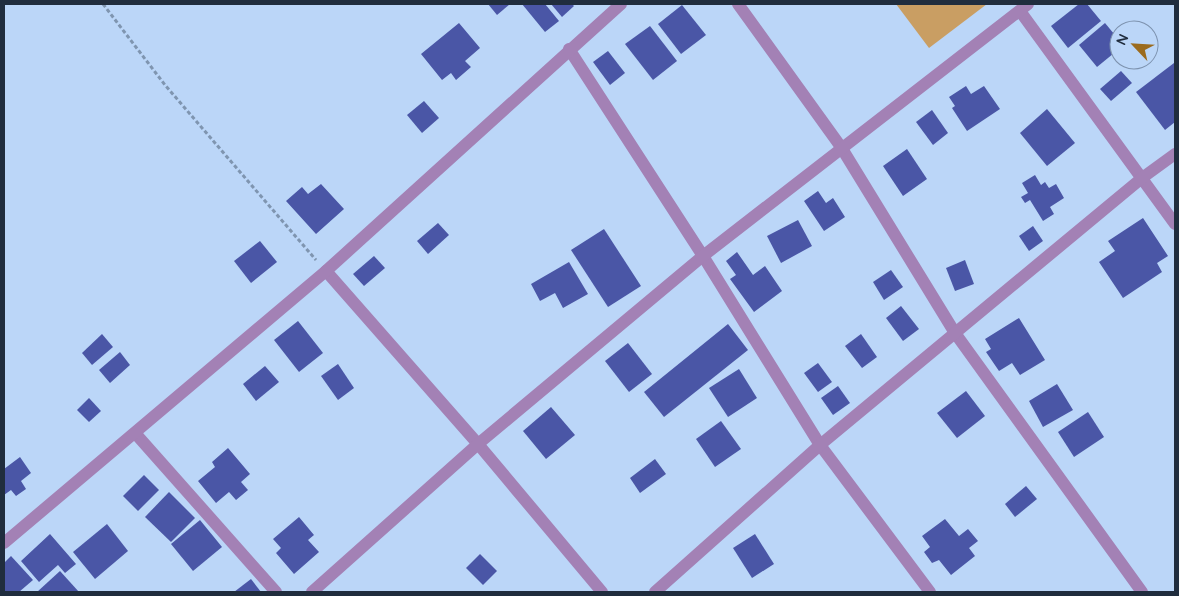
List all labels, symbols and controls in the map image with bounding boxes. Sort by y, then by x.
north arrow [1109,20,1159,70]
text: N [1112,31,1133,48]

